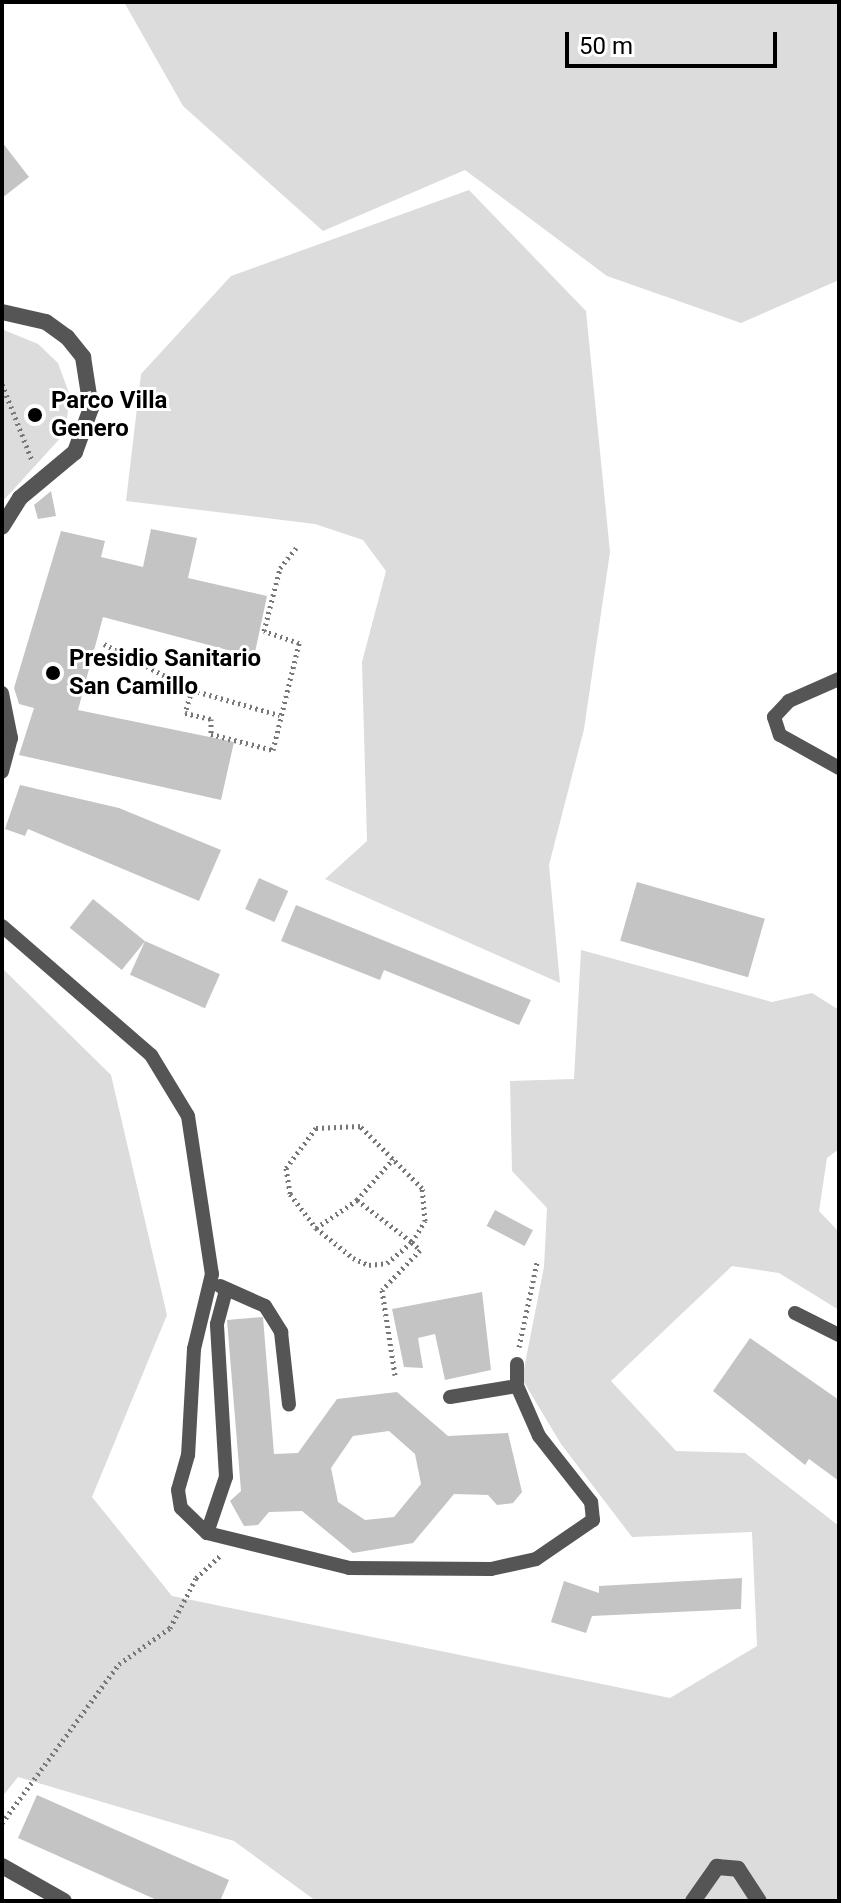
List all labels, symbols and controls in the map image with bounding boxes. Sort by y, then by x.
scale bar [569,16,781,66]
text: 50 m [579,32,633,60]
place label: Parco Villa Genero [51,387,167,443]
marker: Parco Villa Genero [26,406,44,424]
place label: Presidio Sanitario San Camillo [69,645,261,701]
marker: Presidio Sanitario San Camillo [44,664,62,682]

